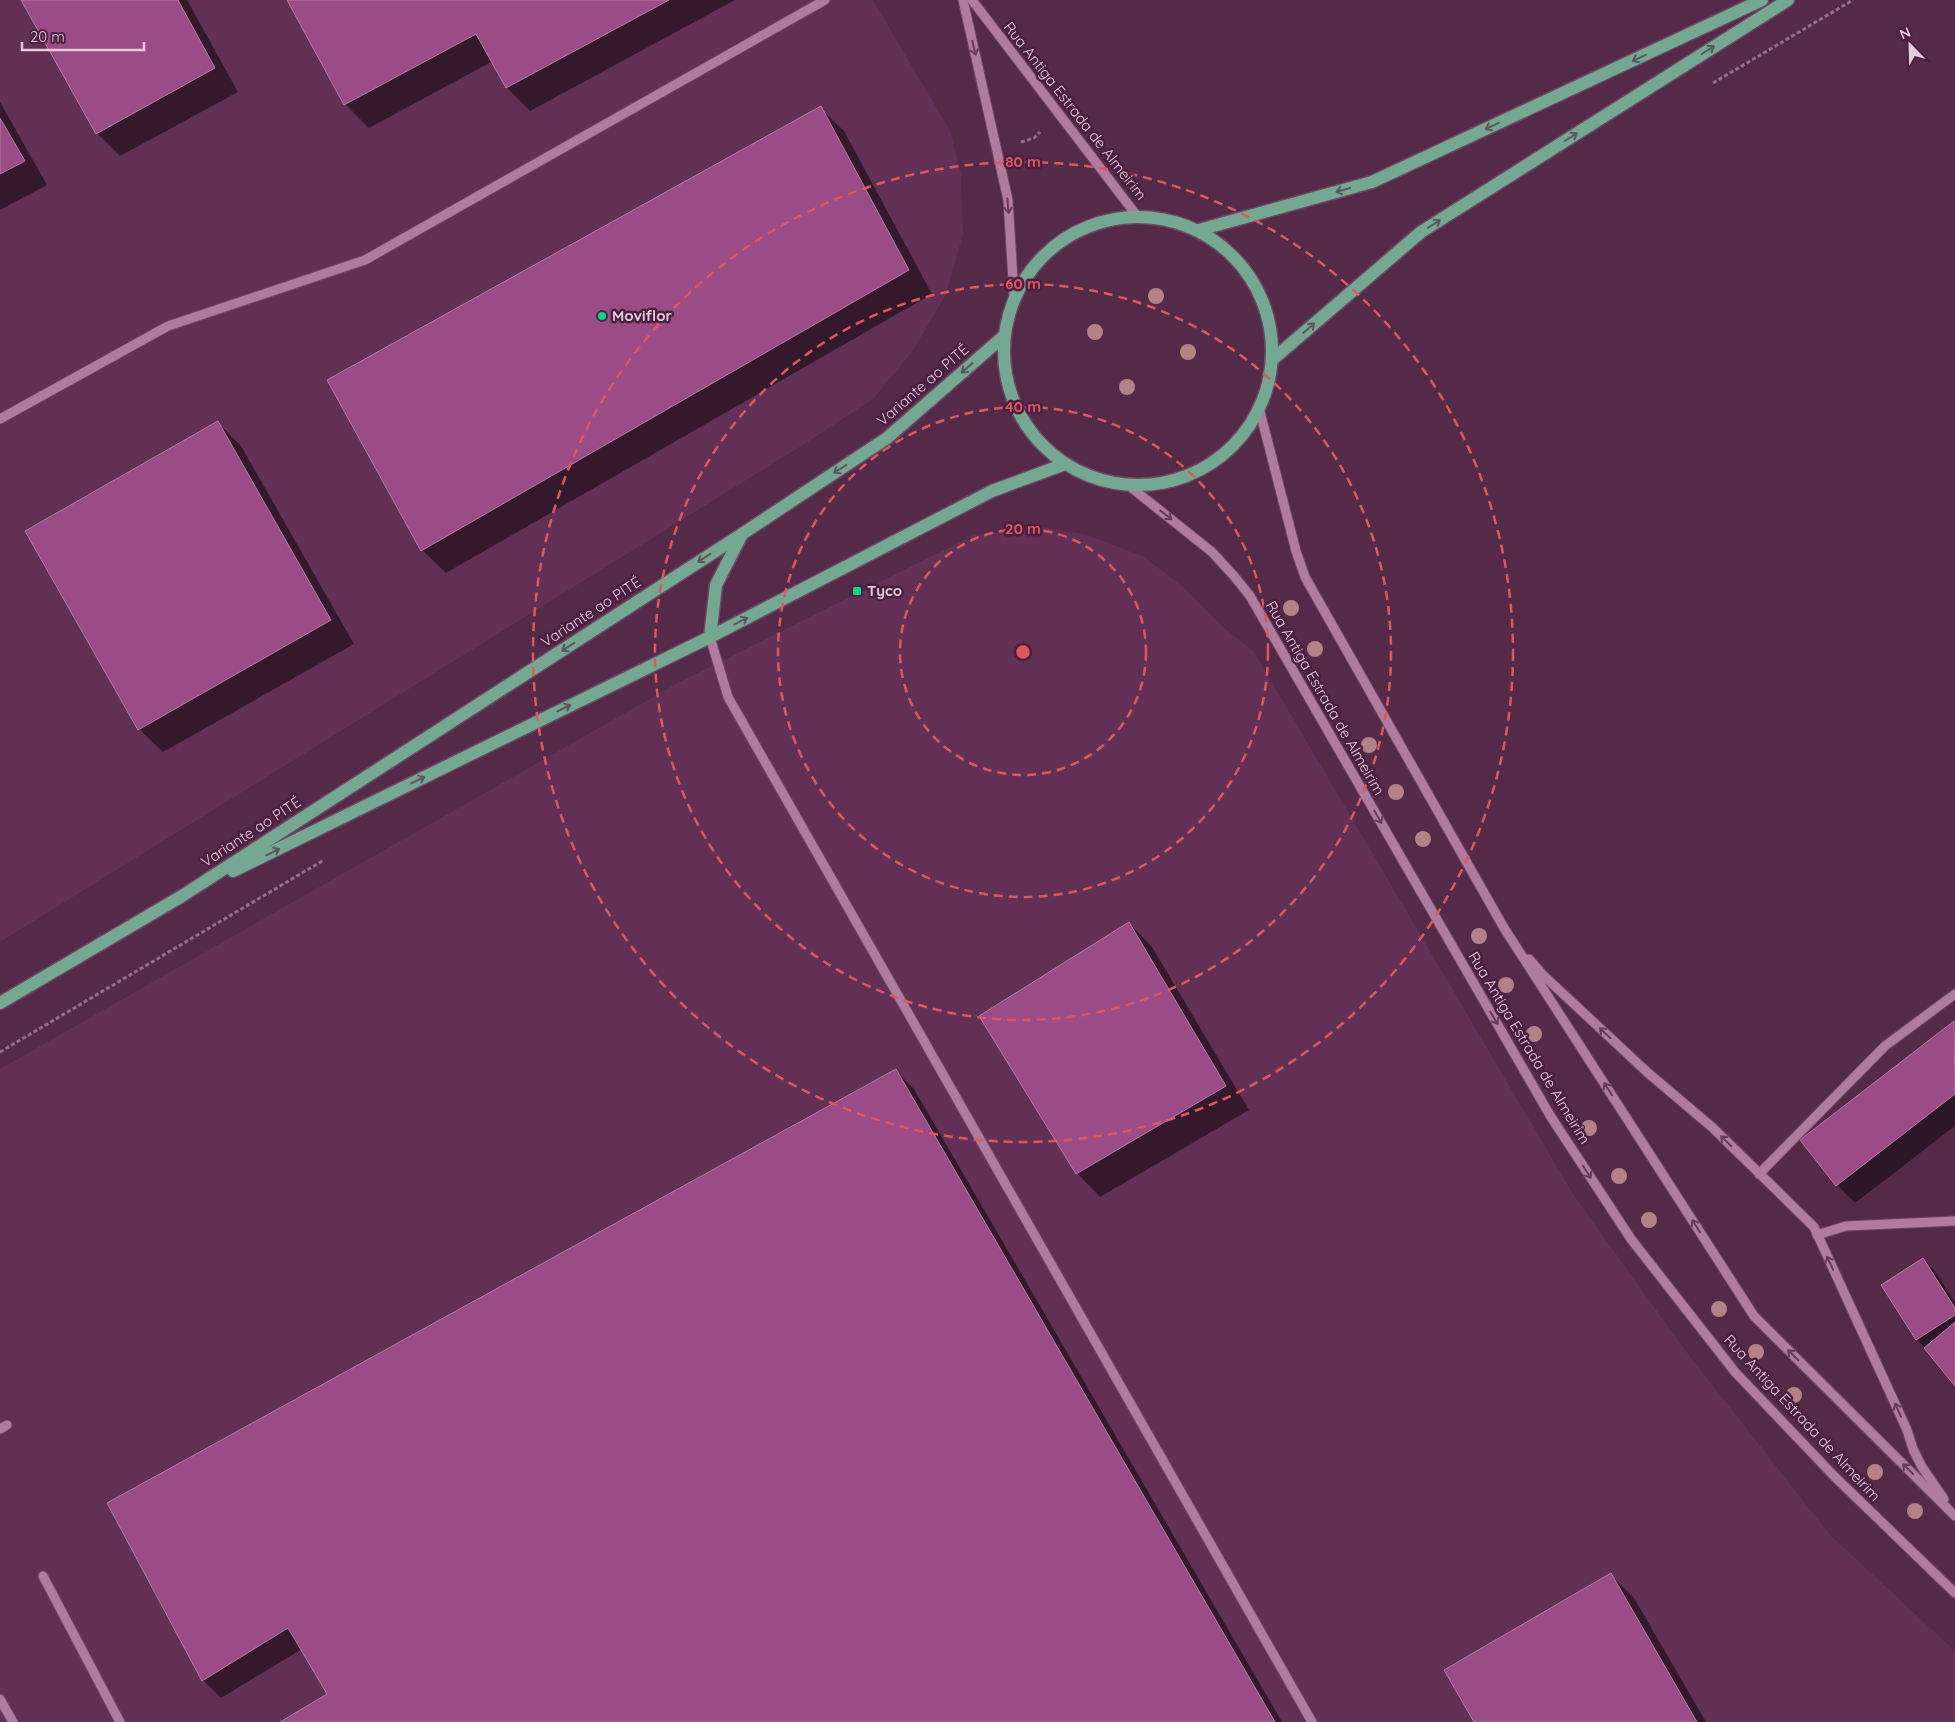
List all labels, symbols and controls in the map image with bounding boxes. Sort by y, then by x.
street label: Rua Antiga Estrada de Almeirim [1000,18,1151,204]
scale bar [22,20,145,52]
north arrow [1885,20,1935,70]
text: N [1897,23,1913,43]
text: 20 m [30,27,65,46]
one-way arrow [970,39,979,55]
one-way arrow [1701,45,1715,55]
one-way arrow [1632,53,1647,63]
one-way arrow [1484,121,1499,131]
one-way arrow [1564,132,1578,142]
text: 80 m [1005,152,1041,171]
one-way arrow [1335,186,1351,195]
one-way arrow [1003,198,1013,214]
one-way arrow [1426,219,1440,229]
text: 60 m [1005,274,1041,293]
place label: Moviflor [612,306,673,325]
marker: Moviflor [596,310,608,322]
one-way arrow [1303,322,1316,334]
street label: Variante ao PITÉ [873,339,973,430]
one-way arrow [961,363,974,374]
text: 40 m [1005,397,1041,416]
one-way arrow [833,464,847,474]
one-way arrow [1159,510,1172,521]
text: 20 m [1005,519,1041,538]
one-way arrow [698,554,712,564]
street label: Variante ao PITÉ [537,572,644,651]
place label: Tyco [867,581,902,600]
marker: Tyco [851,585,863,597]
street label: Rua Antiga Estrada de Almeirim [1262,597,1389,798]
one-way arrow [734,616,749,626]
one-way arrow [561,641,575,652]
centre of rings [1014,643,1032,661]
one-way arrow [557,703,572,713]
one-way arrow [411,775,426,785]
street label: Variante ao PITÉ [197,792,304,871]
one-way arrow [1374,809,1384,823]
one-way arrow [265,846,280,856]
street label: Rua Antiga Estrada de Almeirim [1464,948,1595,1147]
one-way arrow [1490,1010,1500,1025]
one-way arrow [1598,1027,1611,1039]
one-way arrow [1602,1082,1613,1096]
one-way arrow [1719,1135,1732,1147]
one-way arrow [1582,1165,1592,1179]
one-way arrow [1690,1219,1700,1233]
one-way arrow [1825,1256,1834,1271]
street label: Rua Antiga Estrada de Almeirim [1720,1330,1885,1505]
one-way arrow [1787,1349,1799,1361]
one-way arrow [1892,1403,1902,1418]
one-way arrow [1902,1463,1914,1476]

